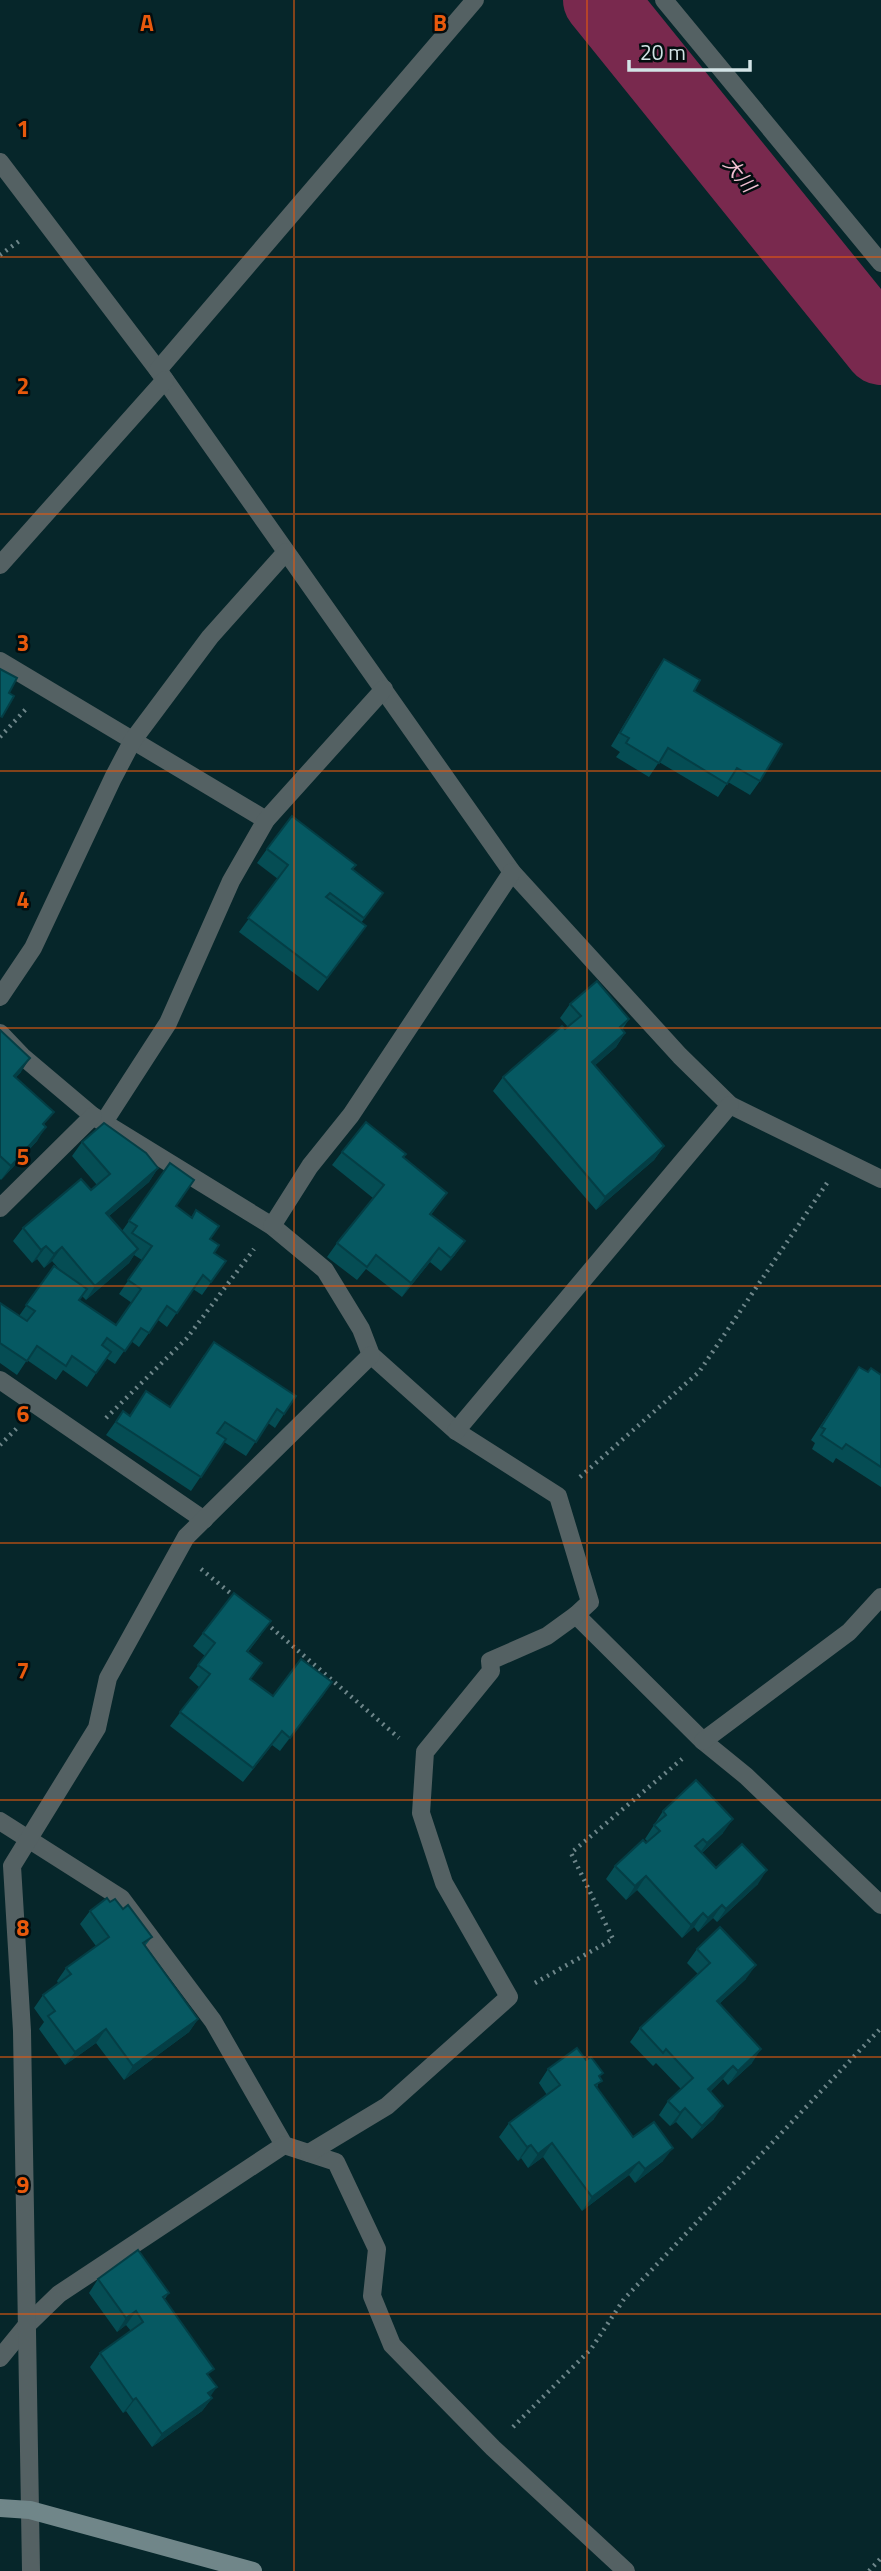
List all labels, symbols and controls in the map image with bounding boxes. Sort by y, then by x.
text: A [140,5,154,40]
text: B [433,5,447,40]
scale bar [629,28,750,72]
text: 20 m [640,36,686,68]
text: 1 [17,111,29,146]
water label: 大川 [717,150,764,199]
text: 2 [17,368,29,403]
text: 3 [17,625,29,660]
text: 4 [17,882,29,917]
text: 5 [17,1139,29,1174]
text: 6 [17,1396,30,1431]
text: 7 [17,1653,29,1688]
text: 8 [17,1910,30,1945]
text: 9 [17,2167,30,2202]

